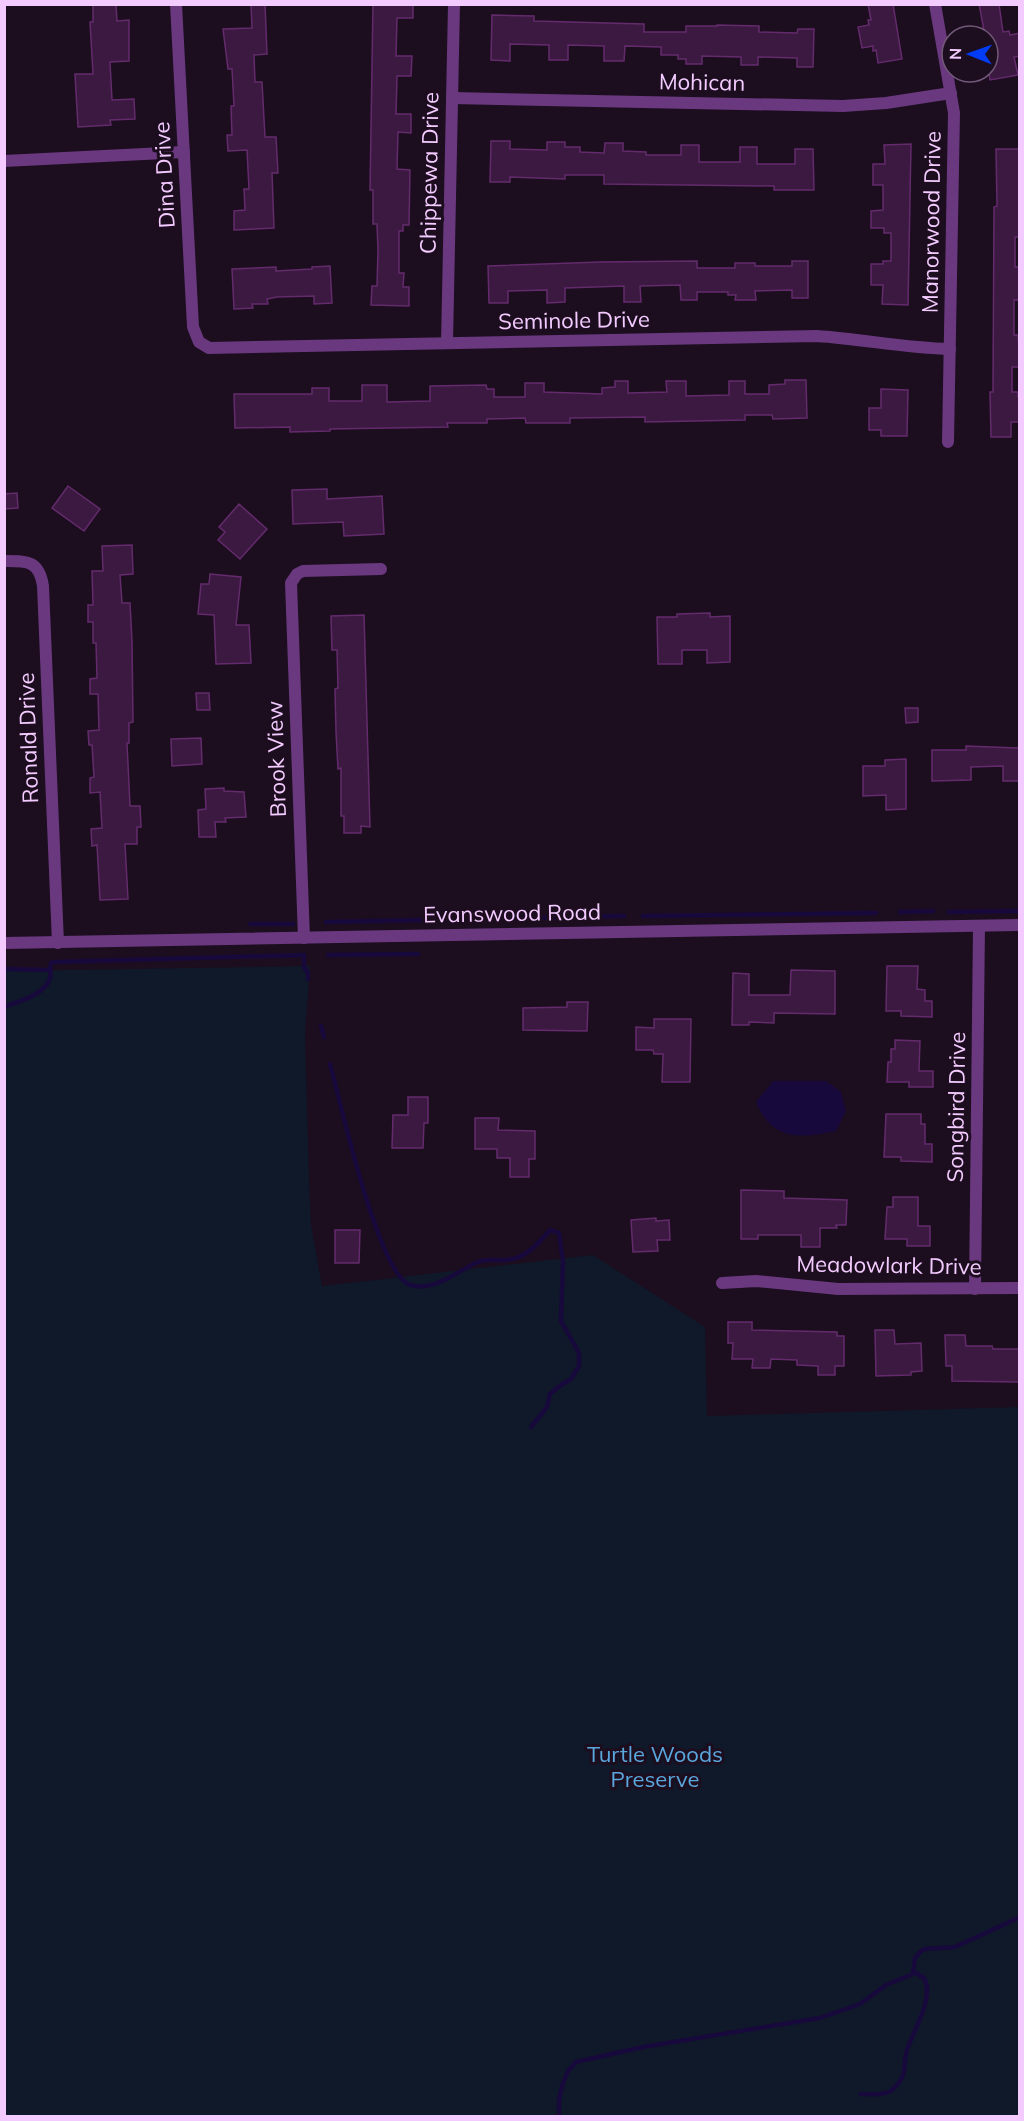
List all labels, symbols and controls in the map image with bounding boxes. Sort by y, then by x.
north arrow [940,24,1000,84]
text: N [945,48,965,60]
street label: Mohican [659,67,745,97]
street label: Chippewa Drive [414,92,444,254]
street label: Dina Drive [147,121,181,229]
street label: Manorwood Drive [915,131,947,313]
street label: Seminole Drive [498,305,650,335]
street label: Ronald Drive [12,672,44,804]
street label: Brook View [260,700,292,818]
street label: Evanswood Road [423,897,601,929]
street label: Songbird Drive [941,1031,971,1183]
street label: Meadowlark Drive [796,1249,982,1281]
park label: Turtle Woods Preserve [587,1740,723,1793]

